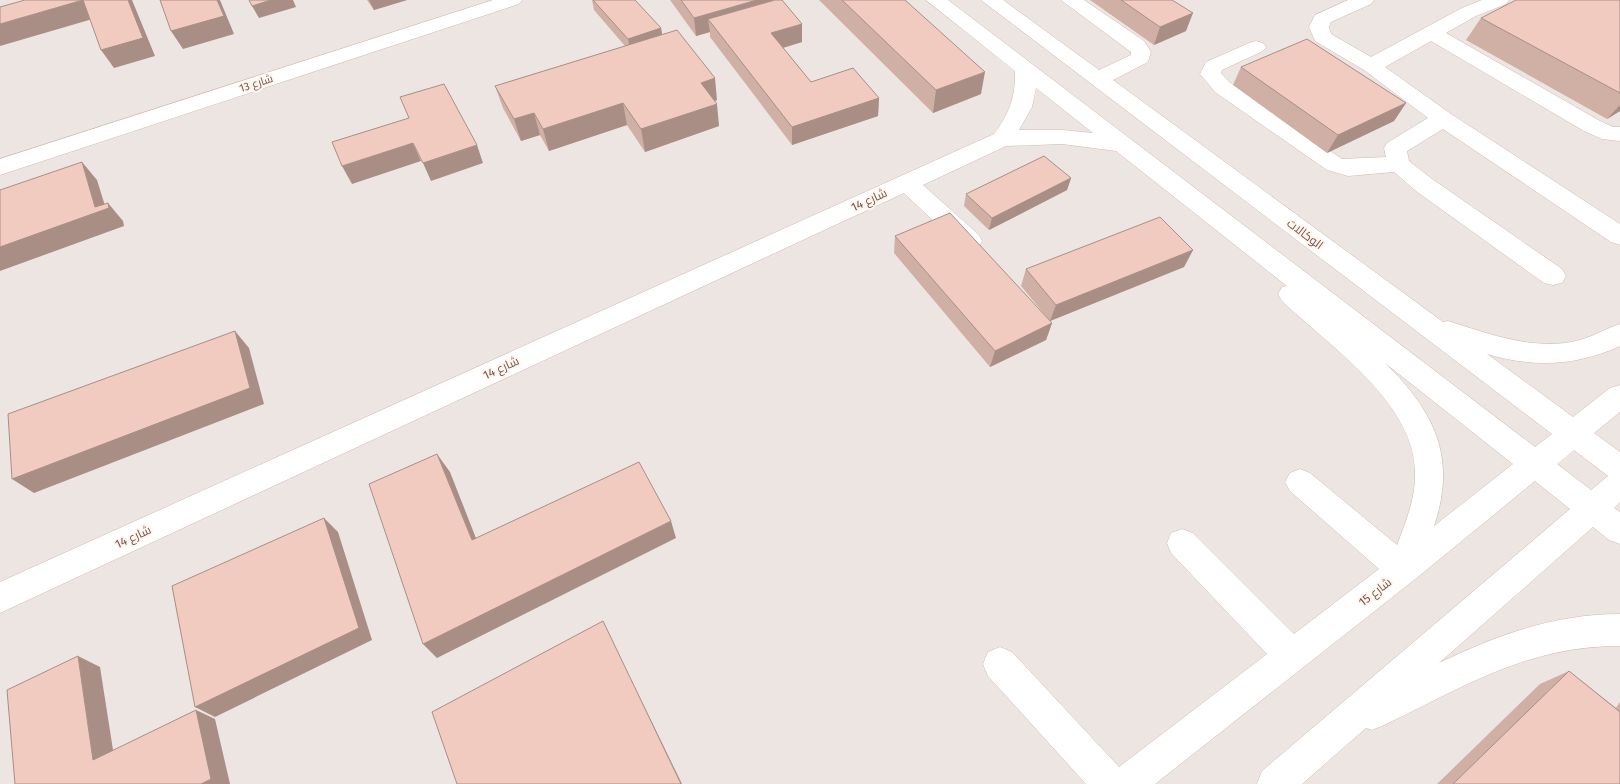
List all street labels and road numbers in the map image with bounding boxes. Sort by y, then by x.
street label: شارع 13 [238,72,275,96]
street label: شارع 14 [849,186,890,215]
street label: الوكالات [1284,216,1326,252]
street label: شارع 14 [481,354,522,383]
street label: شارع 14 [113,523,154,552]
street label: شارع 15 [1356,575,1395,610]

